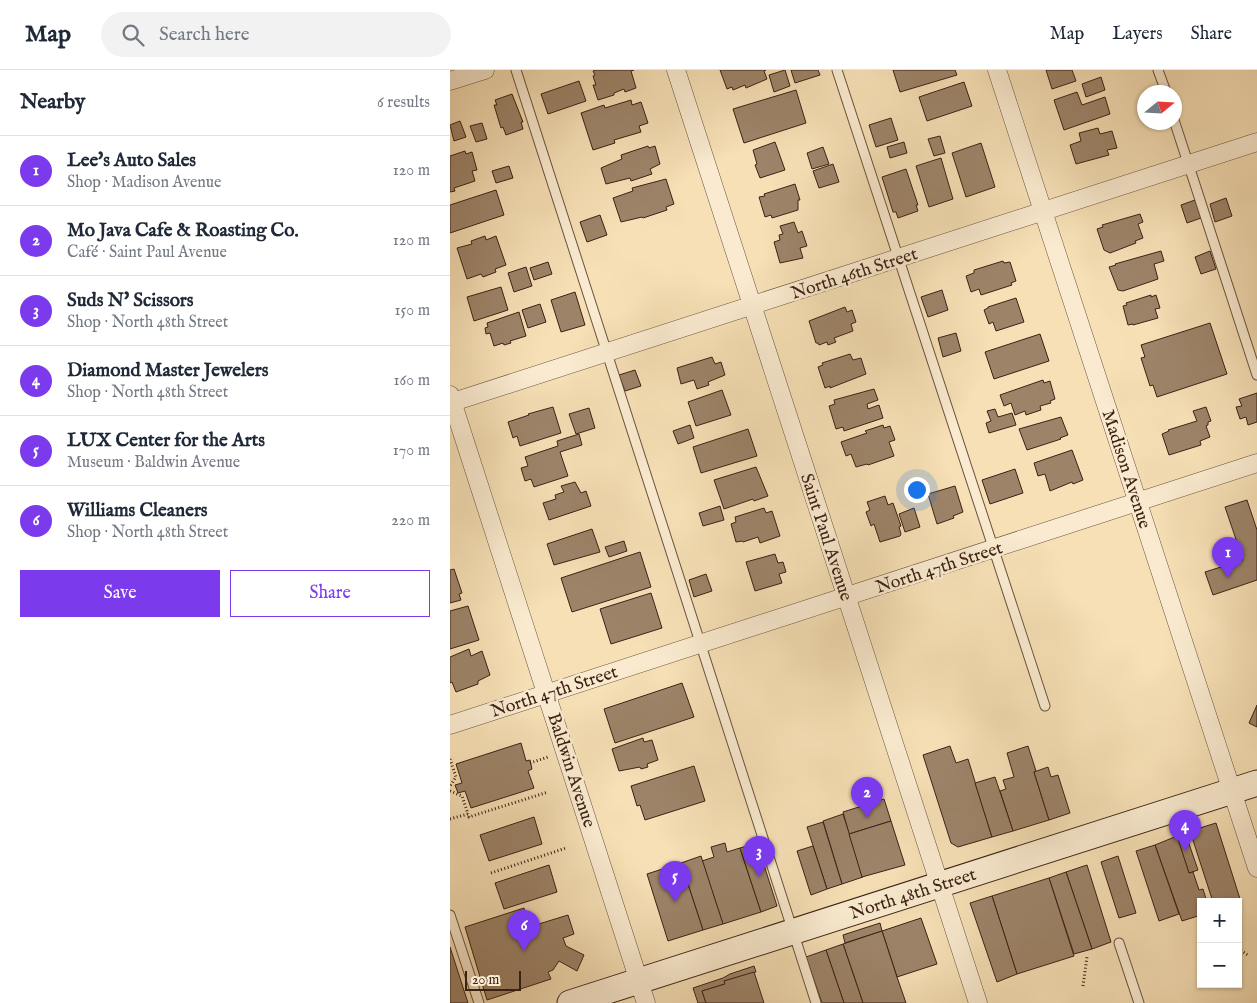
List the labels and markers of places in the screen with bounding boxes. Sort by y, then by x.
pin: 1 [1212,537,1244,578]
pin: 2 [851,777,883,818]
pin: 4 [1169,810,1201,851]
pin: 3 [743,836,775,877]
pin: 5 [659,861,691,902]
pin: 6 [508,910,540,951]

